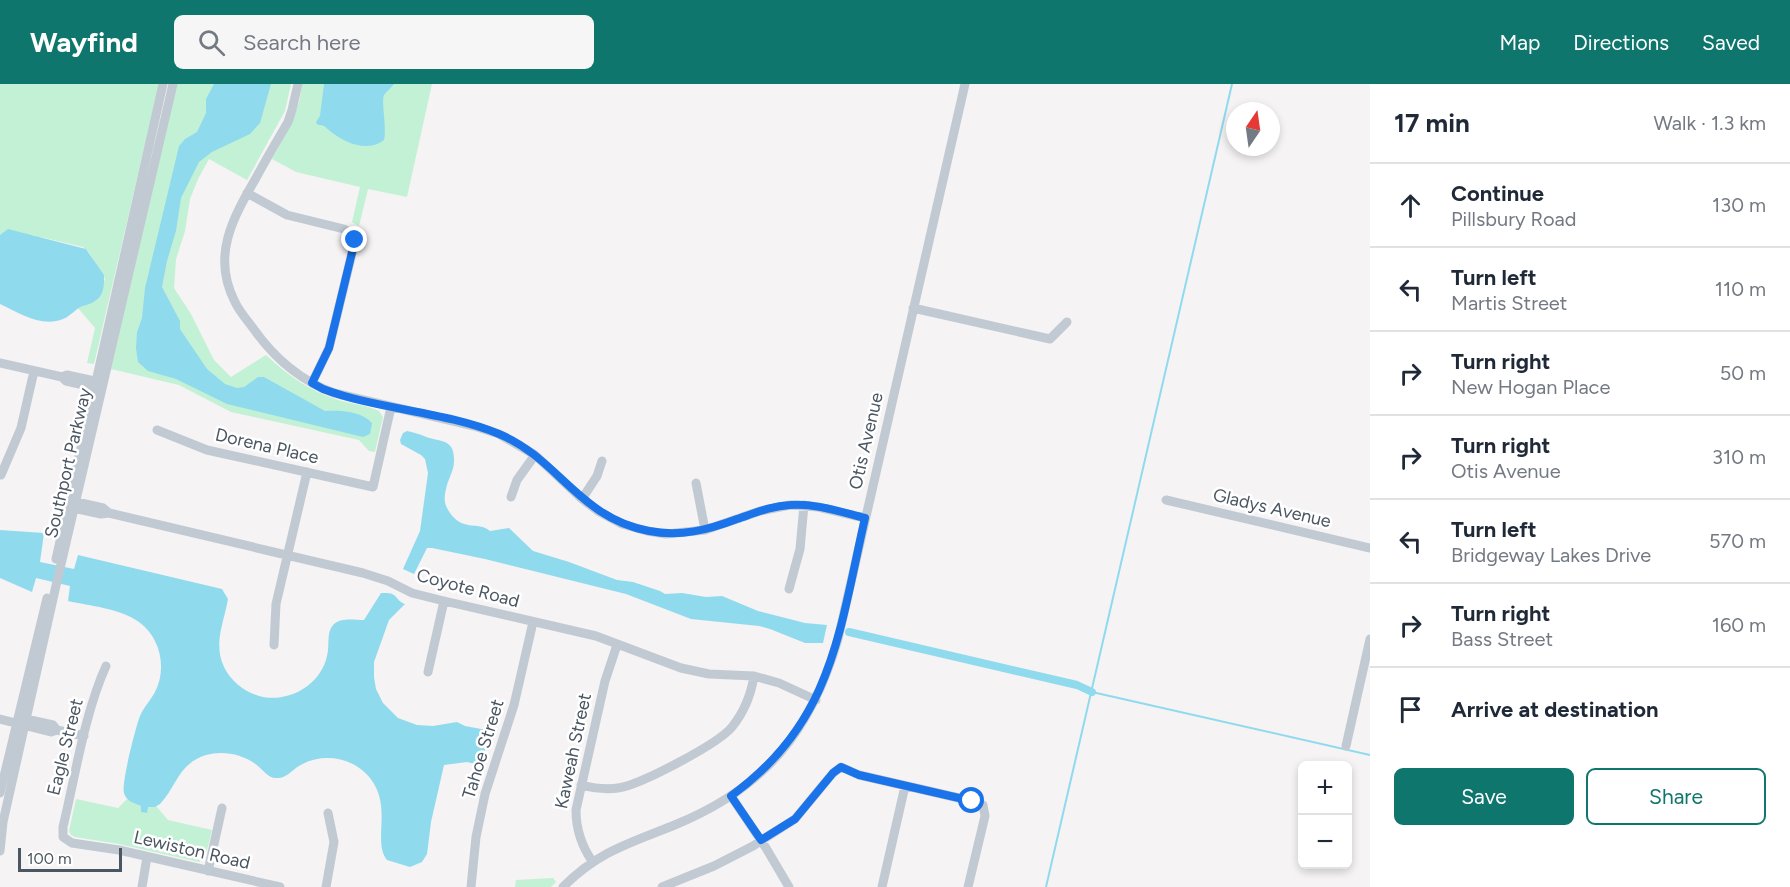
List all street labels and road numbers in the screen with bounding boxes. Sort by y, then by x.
street label: Southport Parkway [40,385,96,540]
street label: Otis Avenue [844,390,888,492]
street label: Dorena Place [213,423,321,469]
street label: Gladys Avenue [1211,484,1333,532]
street label: Coyote Road [414,564,522,612]
street label: Kaweah Street [550,691,596,811]
street label: Eagle Street [42,696,88,798]
street label: Tahoe Street [457,696,509,802]
street label: Lewiston Road [132,826,252,874]

